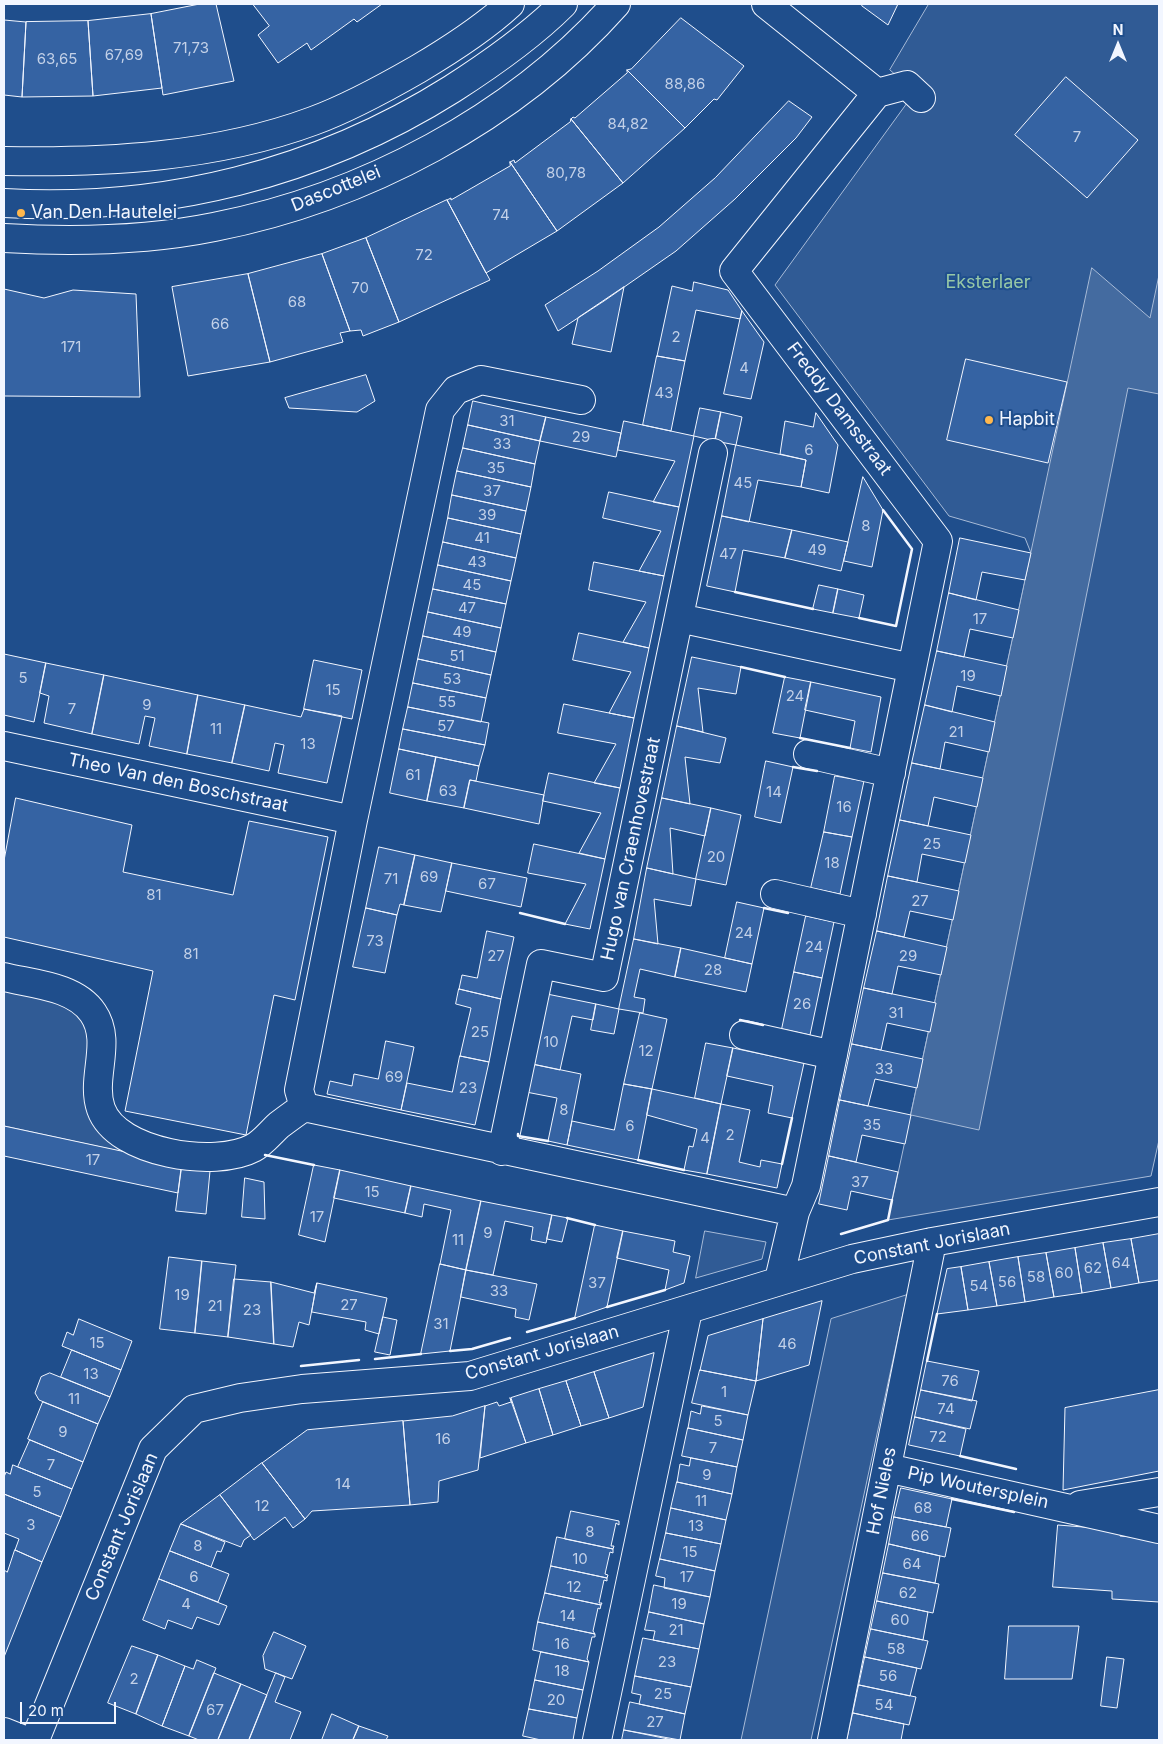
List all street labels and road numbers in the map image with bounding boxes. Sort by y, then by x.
street label: Dascottelei [288,161,384,217]
street label: Freddy Damsstraat [782,338,896,480]
street label: Hugo van Craenhovestraat [597,735,665,963]
street label: Theo Van den Boschstraat [66,749,290,817]
street label: Constant Jorislaan [852,1218,1012,1270]
street label: Constant Jorislaan [463,1321,621,1385]
street label: Hof Nieles [863,1445,901,1537]
street label: Constant Jorislaan [81,1450,163,1604]
street label: Pip Woutersplein [906,1463,1050,1513]

